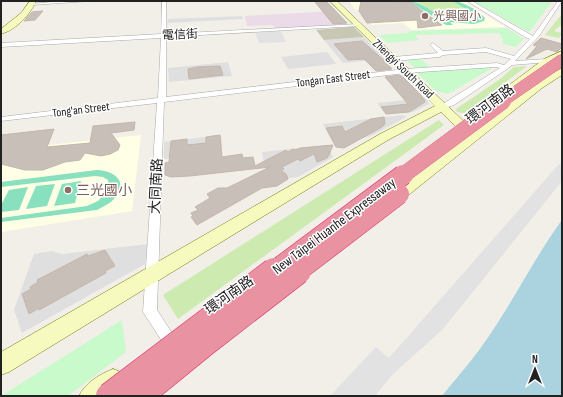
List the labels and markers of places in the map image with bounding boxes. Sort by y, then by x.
place label: 光興國小 [433,9,481,24]
marker: 光興國小 [420,11,430,21]
place label: 三光國小 [76,182,132,199]
marker: 三光國小 [63,185,73,195]

